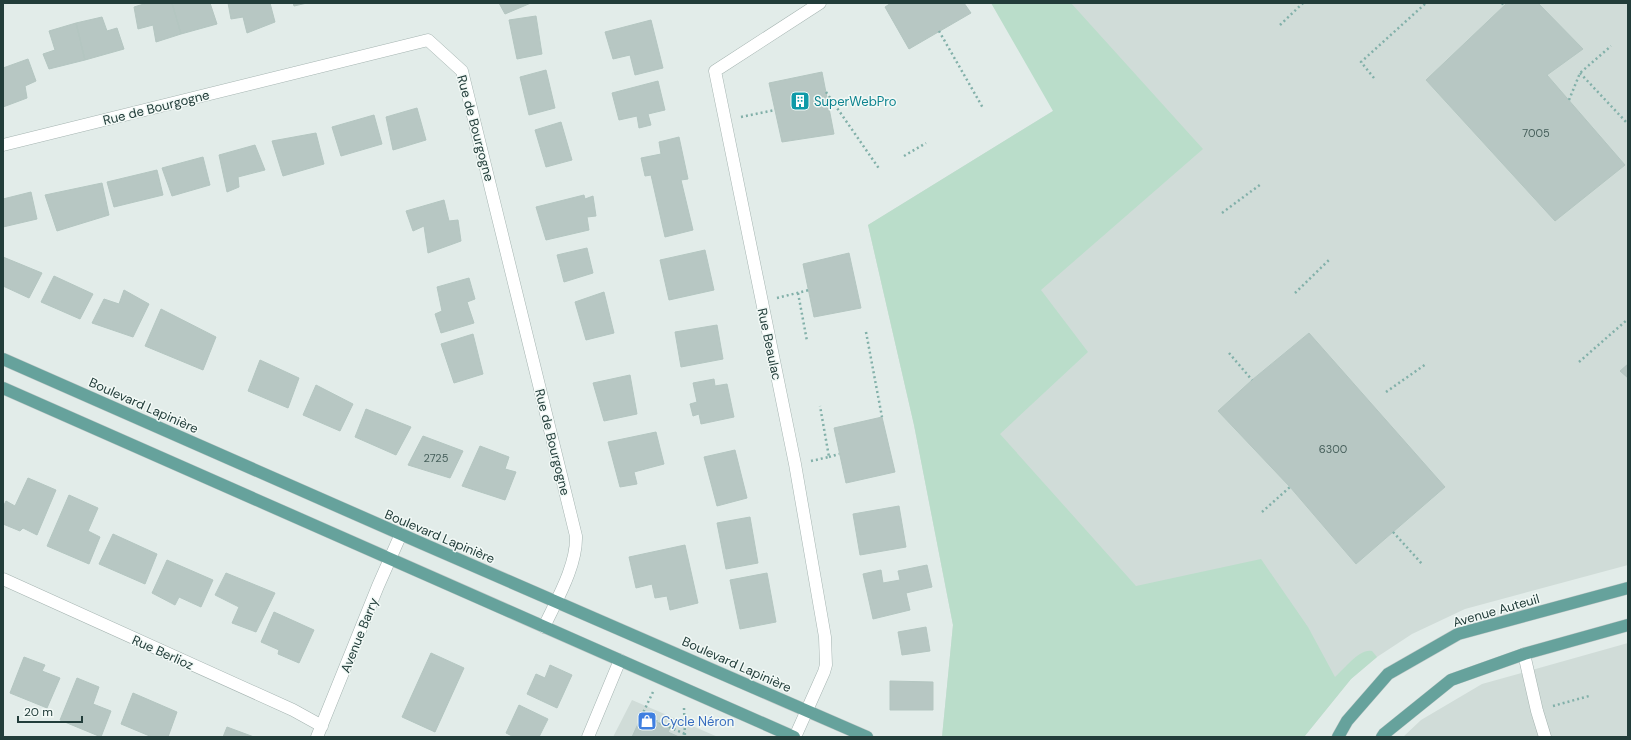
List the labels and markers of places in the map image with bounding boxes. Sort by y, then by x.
building icon: SuperWebPro [789,90,811,112]
place label: SuperWebPro [814,93,897,110]
shop icon: Cycle Néron [636,710,658,732]
place label: Cycle Néron [661,713,734,730]

